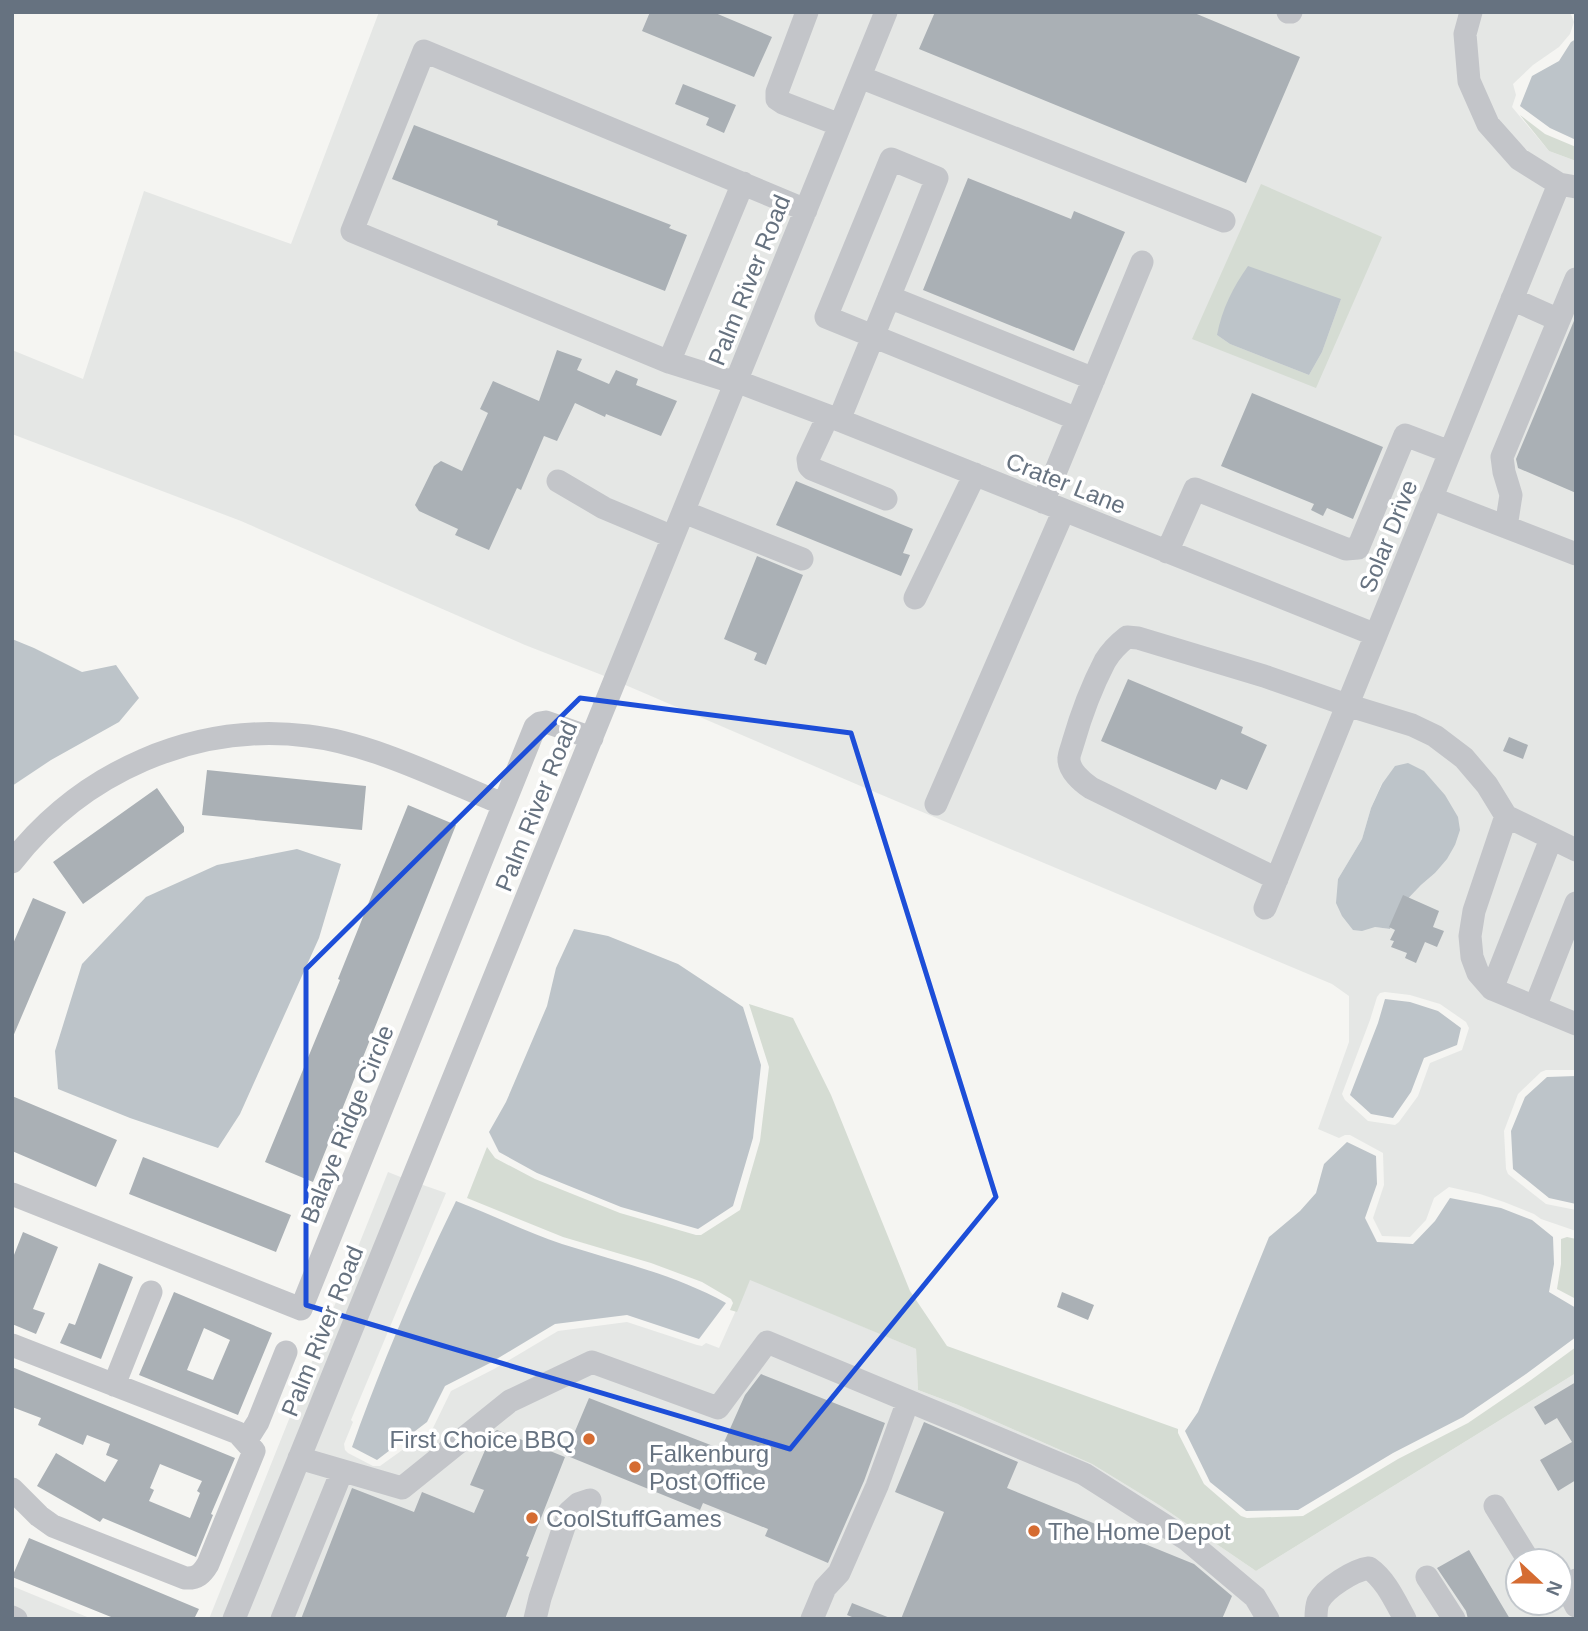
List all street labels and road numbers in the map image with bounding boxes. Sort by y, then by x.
street label: Palm River Road [703,191,795,369]
street label: Crater Lane [1002,447,1130,519]
street label: Solar Drive [1353,476,1423,596]
street label: Palm River Road [490,717,582,895]
street label: Balaye Ridge Circle [295,1021,399,1227]
street label: Palm River Road [276,1242,368,1420]

